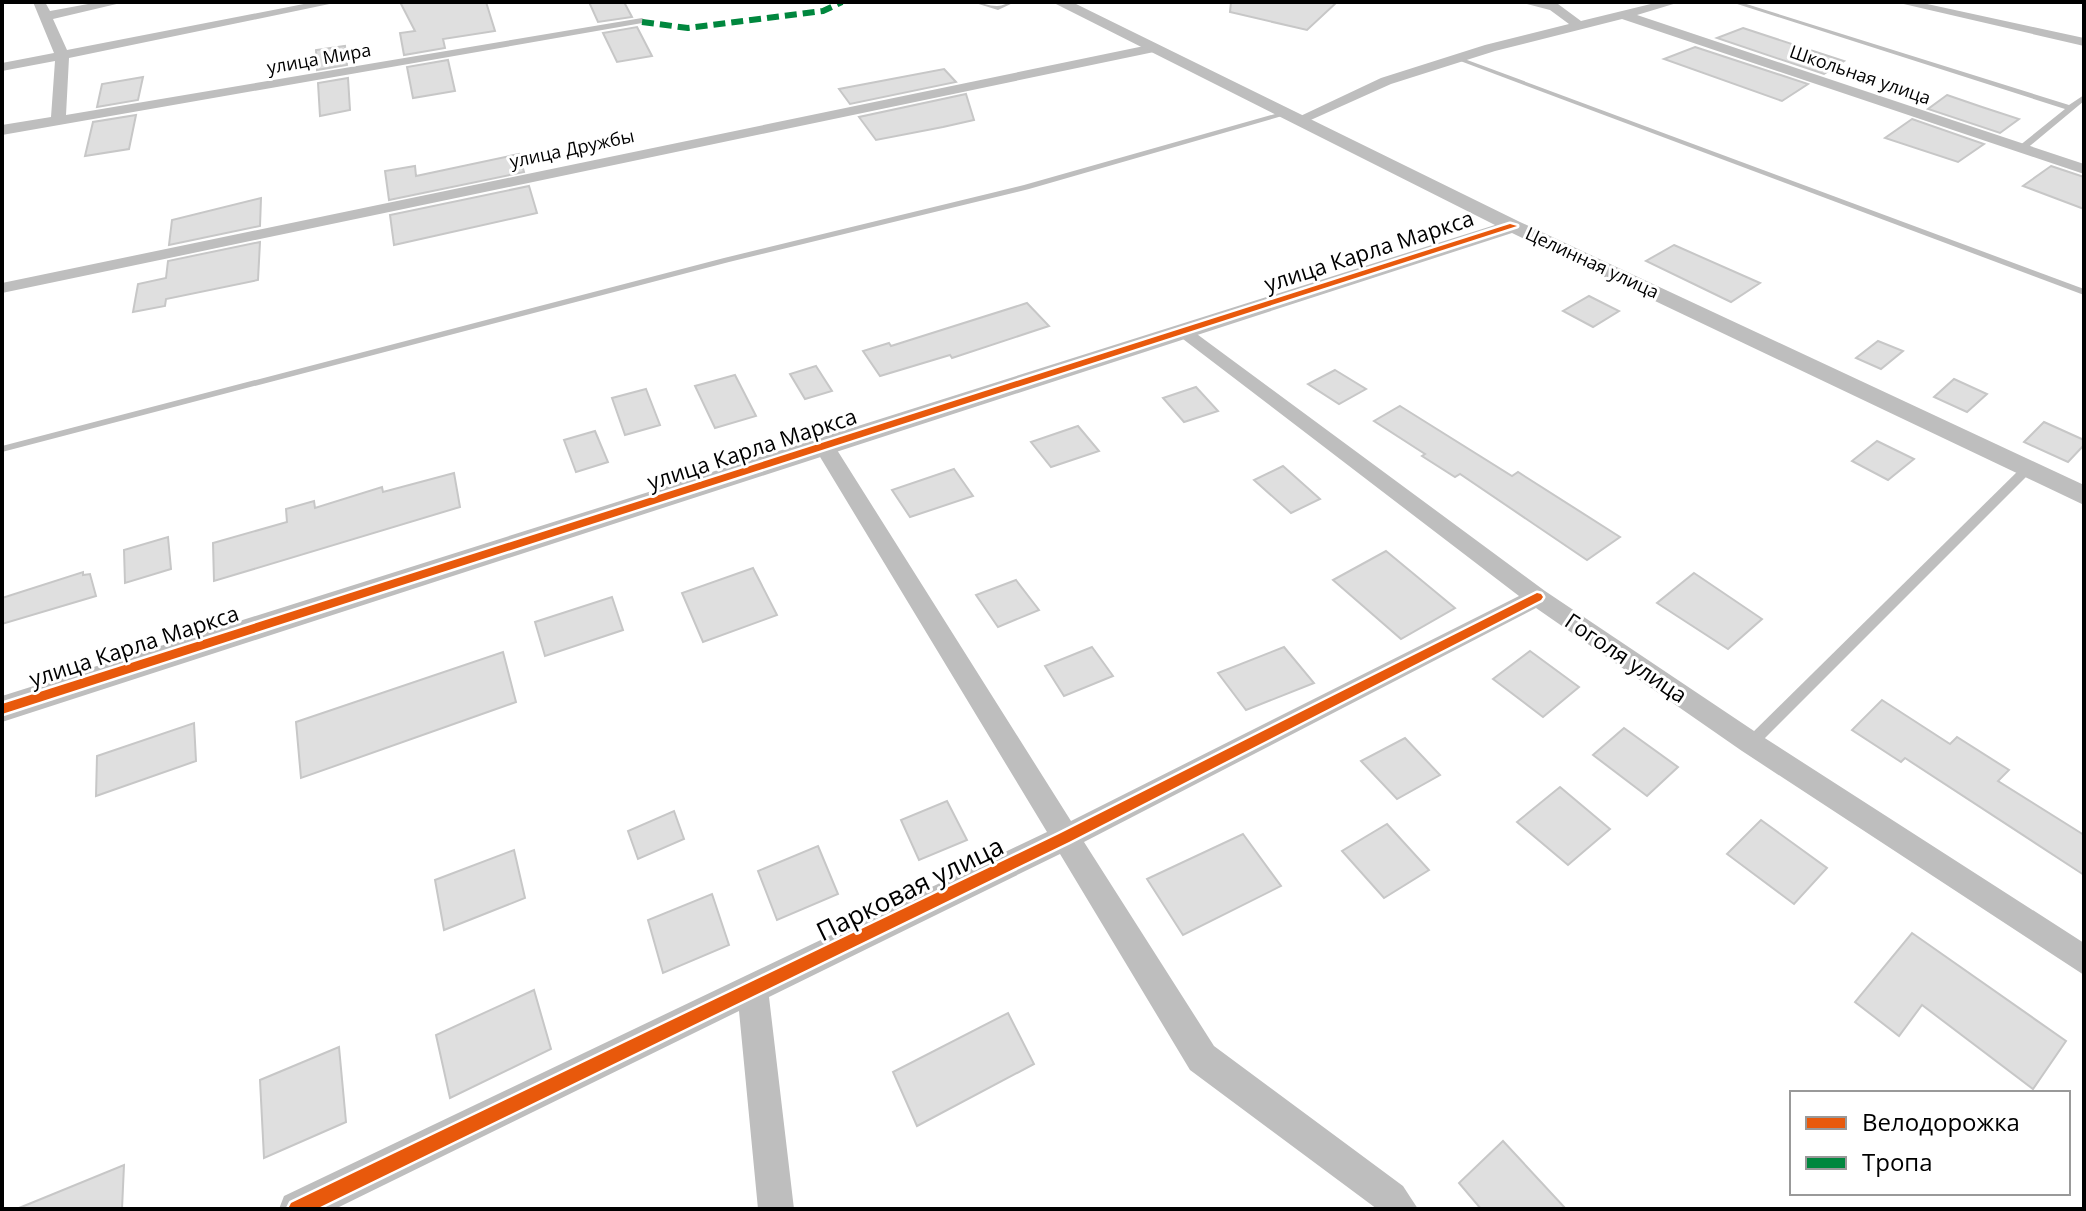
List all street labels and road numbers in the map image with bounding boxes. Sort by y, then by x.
street label: улица Мира [265,37,373,79]
street label: Школьная улица [1787,39,1934,109]
street label: улица Дружбы [507,123,636,173]
street label: улица Карла Маркса [1260,202,1477,298]
street label: Целинная улица [1522,221,1663,304]
street label: улица Карла Маркса [643,400,860,496]
street label: улица Карла Маркса [25,597,242,693]
street label: Гоголя улица [1560,605,1694,709]
street label: Парковая улица [810,827,1009,949]

